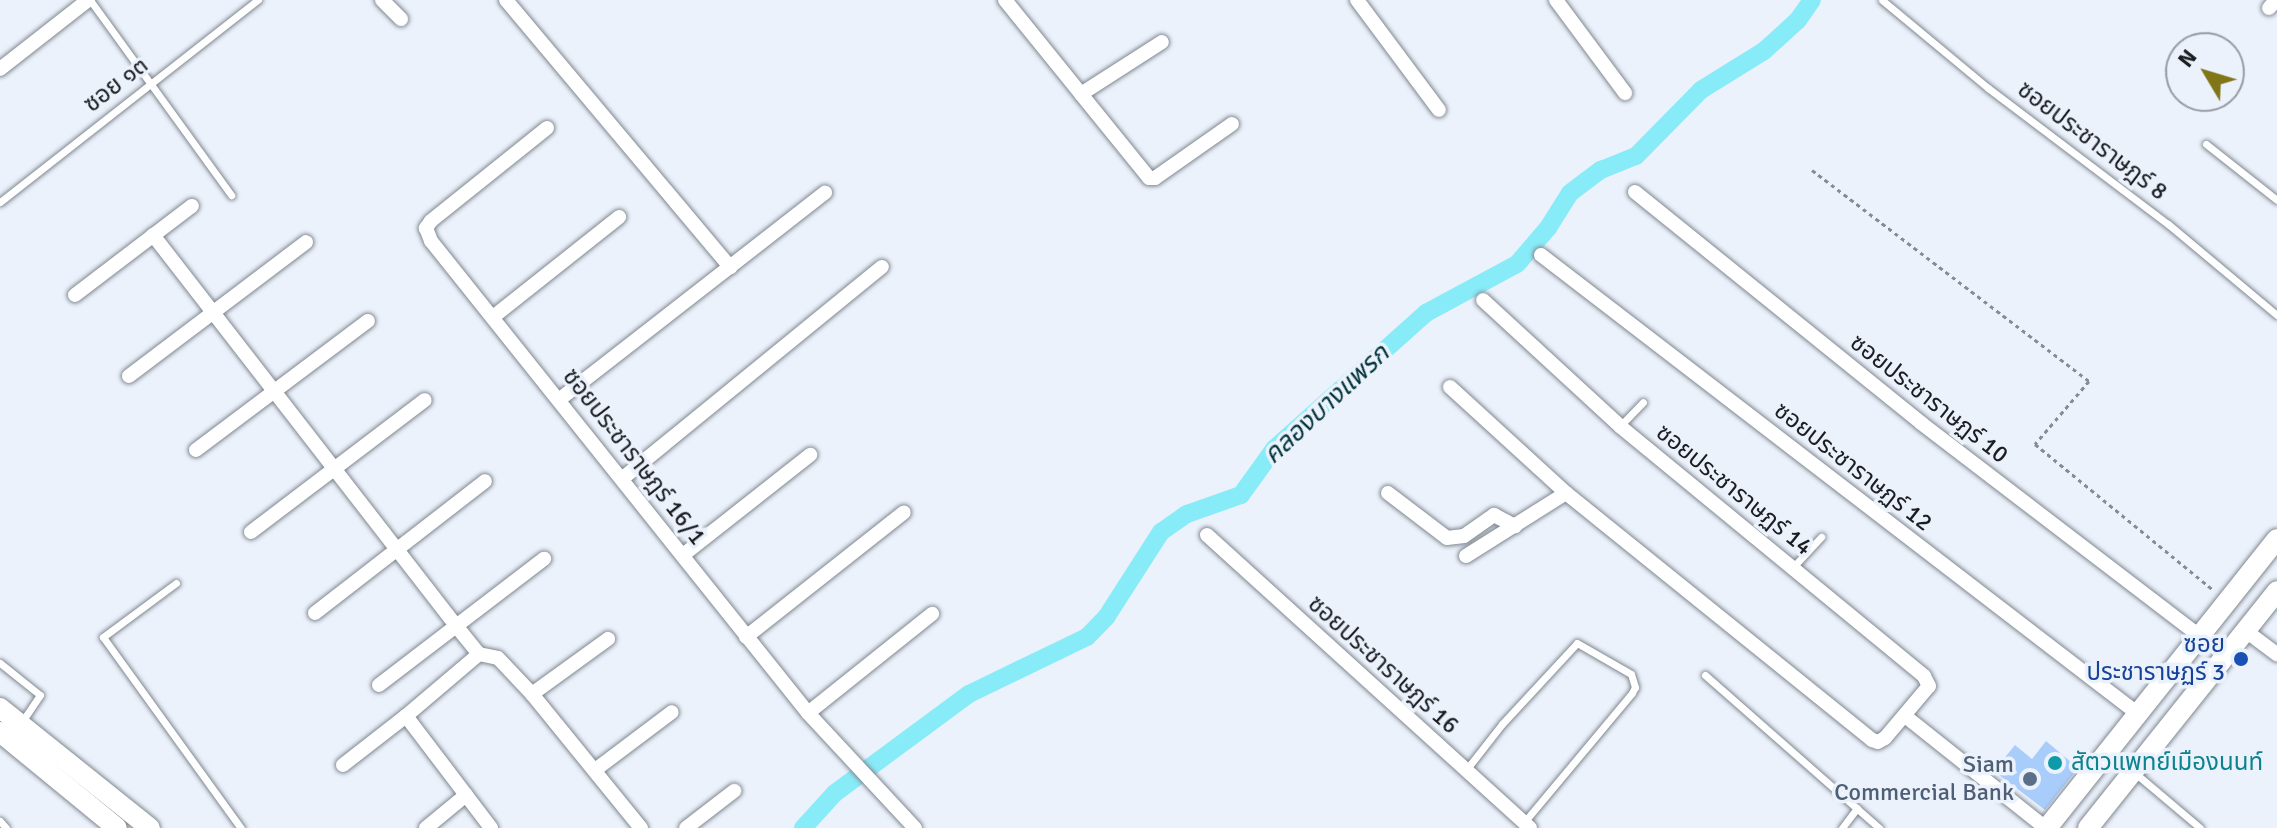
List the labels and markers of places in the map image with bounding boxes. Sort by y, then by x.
place label: ซอย ประชาราษฏร์ 3 [2086,631,2225,687]
marker: ซอย ประชาราษฏร์ 3 [2232,650,2250,668]
place label: สัตวแพทย์เมืองนนท์ [2071,749,2263,777]
place label: Siam Commercial Bank [1834,751,2014,807]
marker: สัตวแพทย์เมืองนนท์ [2046,754,2064,772]
marker: Siam Commercial Bank [2021,770,2039,788]

